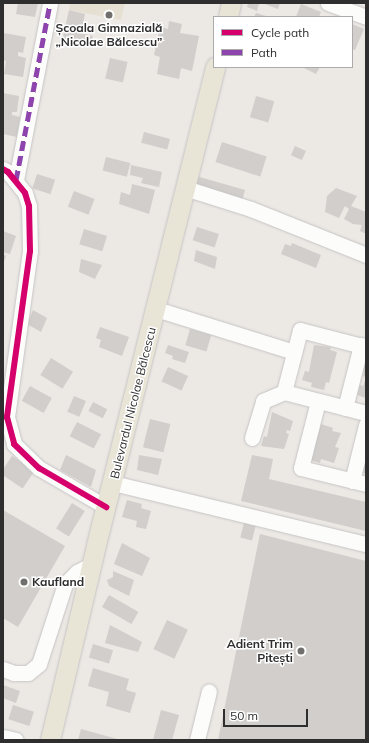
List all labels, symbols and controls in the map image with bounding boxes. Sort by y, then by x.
marker: Școala Gimnazială „Nicolae Bălcescu” [104,10,114,20]
legend [213,16,353,68]
place label: Școala Gimnazială „Nicolae Bălcescu” [55,21,163,49]
text: Cycle path [251,25,309,40]
text: Path [251,45,277,60]
street label: Bulevardul Nicolae Bălcescu [107,326,159,480]
place label: Kaufland [32,575,84,589]
marker: Kaufland [19,577,29,587]
place label: Adient Trim Pitești [227,637,293,665]
marker: Adient Trim Pitești [296,646,306,656]
scale bar [225,701,310,727]
text: 50 m [230,708,258,723]

